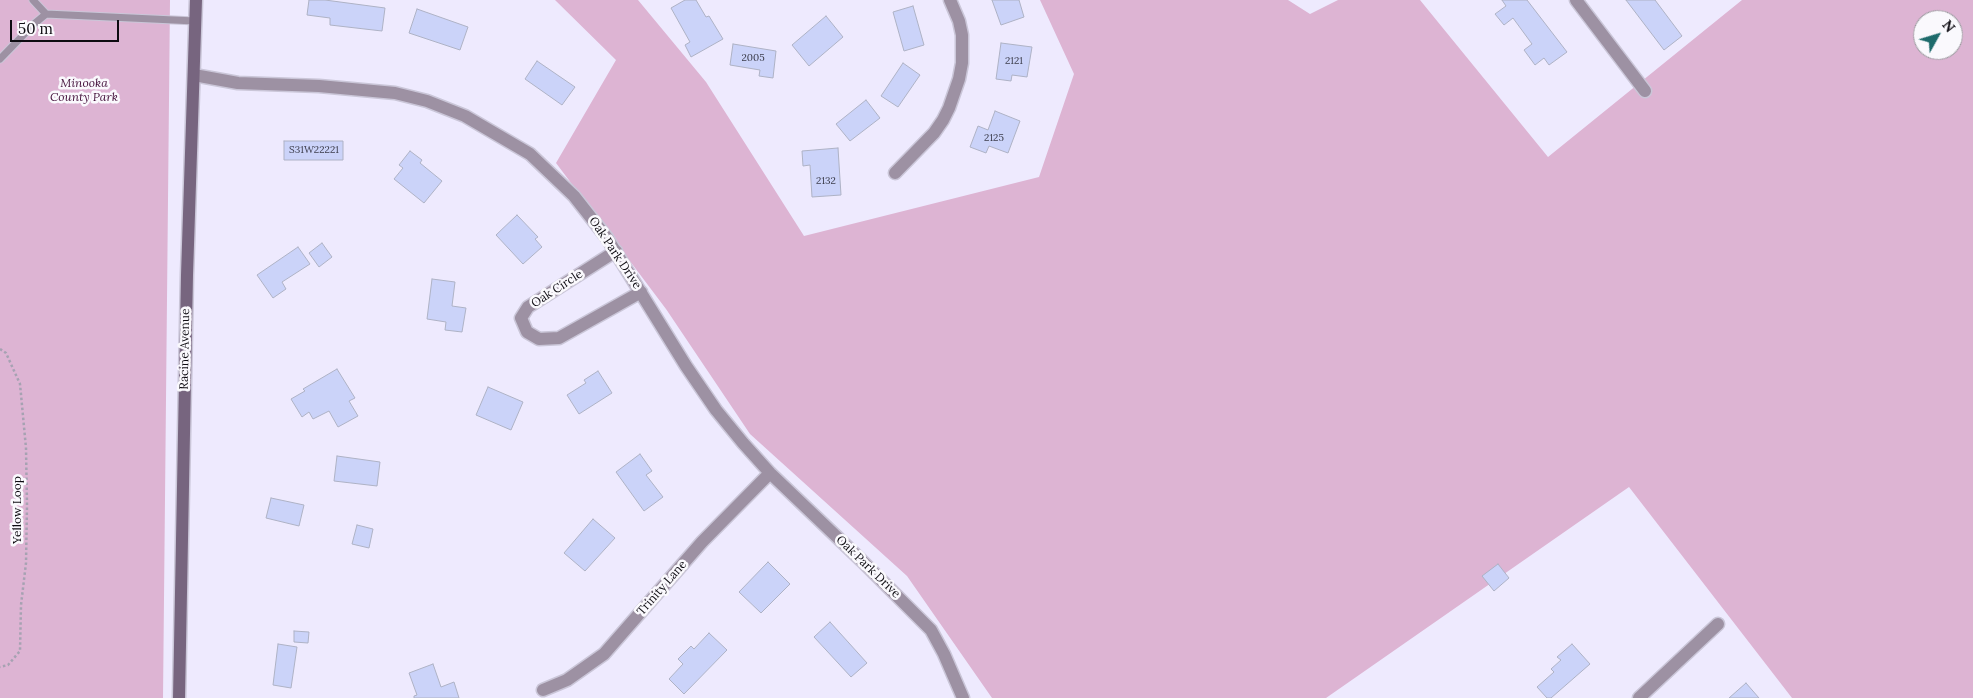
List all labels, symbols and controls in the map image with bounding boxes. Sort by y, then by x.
scale bar [12,10,121,42]
north arrow [1913,10,1963,60]
text: N [1938,16,1959,36]
text: 50 m [18,19,53,38]
house number: 2005 [741,52,765,64]
house number: 2121 [1005,55,1023,67]
park label: Minooka County Park [50,77,118,105]
house number: 2125 [984,132,1004,144]
house number: S31W22221 [289,144,339,156]
house number: 2132 [816,175,836,187]
street label: Oak Park Drive [586,214,644,292]
street label: Oak Circle [529,267,585,311]
street label: Racine Avenue [177,308,193,390]
street label: Yellow Loop [11,476,25,544]
street label: Oak Park Drive [833,533,903,601]
street label: Trinity Lane [634,558,690,618]

